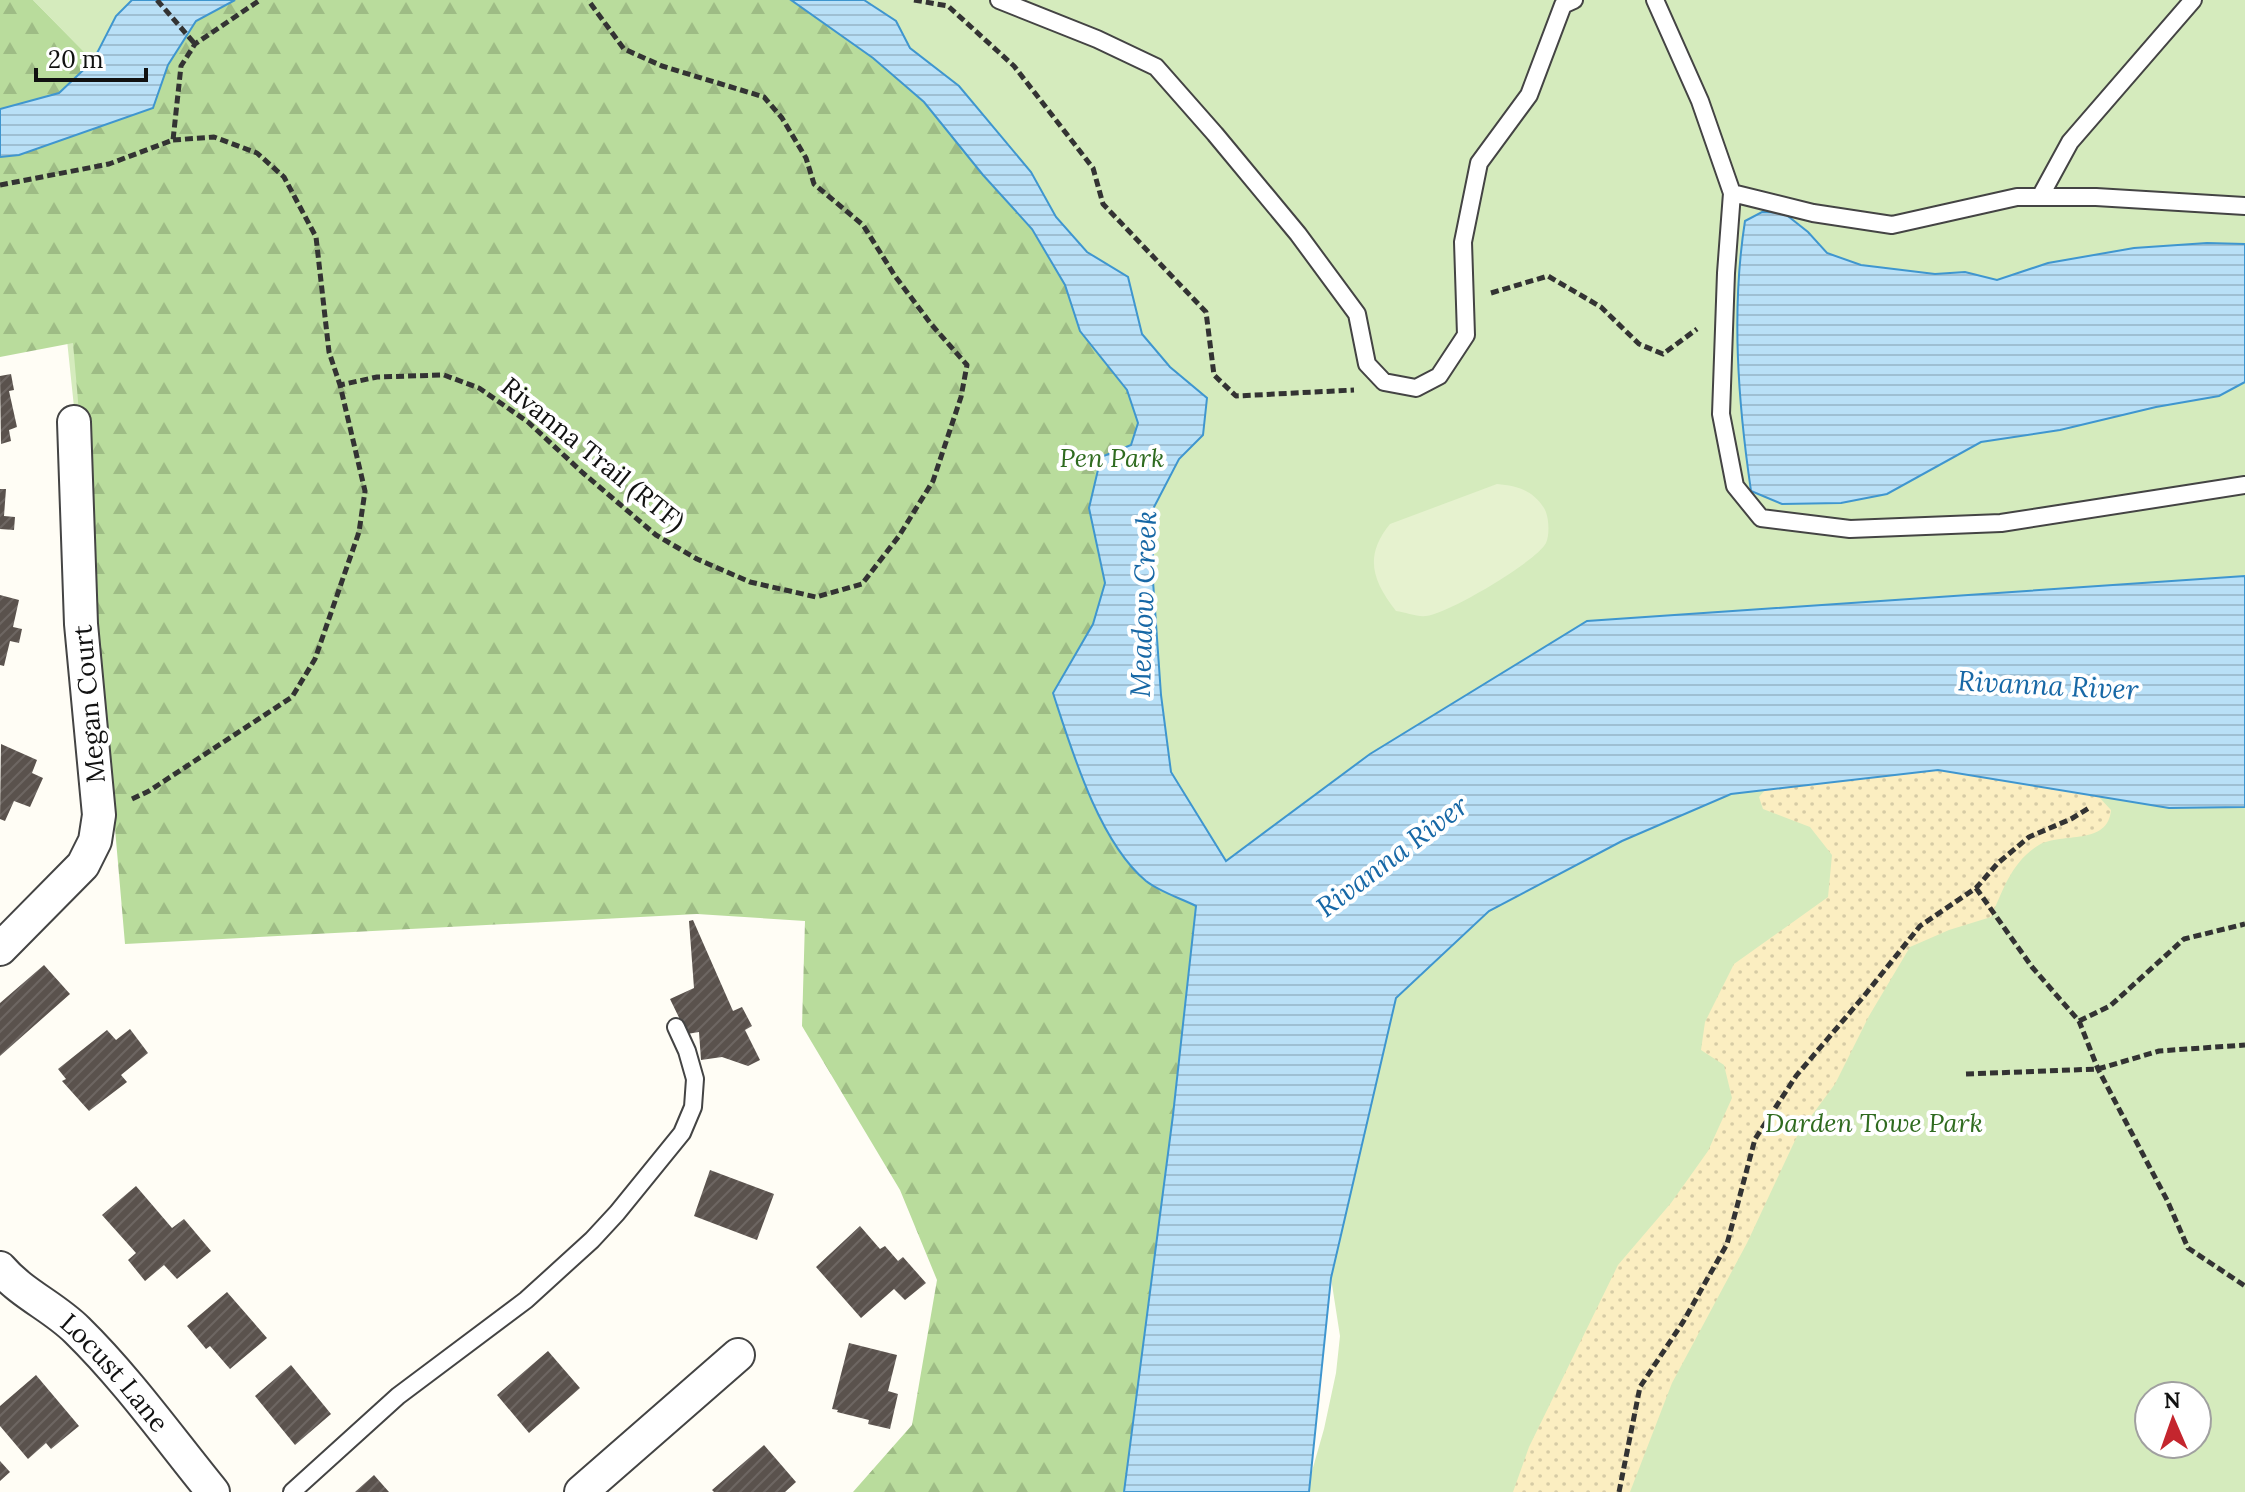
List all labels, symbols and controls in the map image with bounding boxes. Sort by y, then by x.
scale bar [36,32,146,82]
text: 20 m [48,44,104,75]
street label: Rivanna Trail (RTF) [494,369,692,539]
park label: Pen Park [1060,441,1164,474]
water label: Meadow Creek [1122,510,1164,698]
street label: Megan Court [65,624,112,784]
water label: Rivanna River [1957,662,2140,708]
water label: Rivanna River [1309,787,1475,925]
park label: Darden Towe Park [1765,1106,1983,1139]
street label: Locust Lane [54,1306,176,1438]
north arrow [2133,1380,2213,1460]
text: N [2163,1386,2181,1414]

